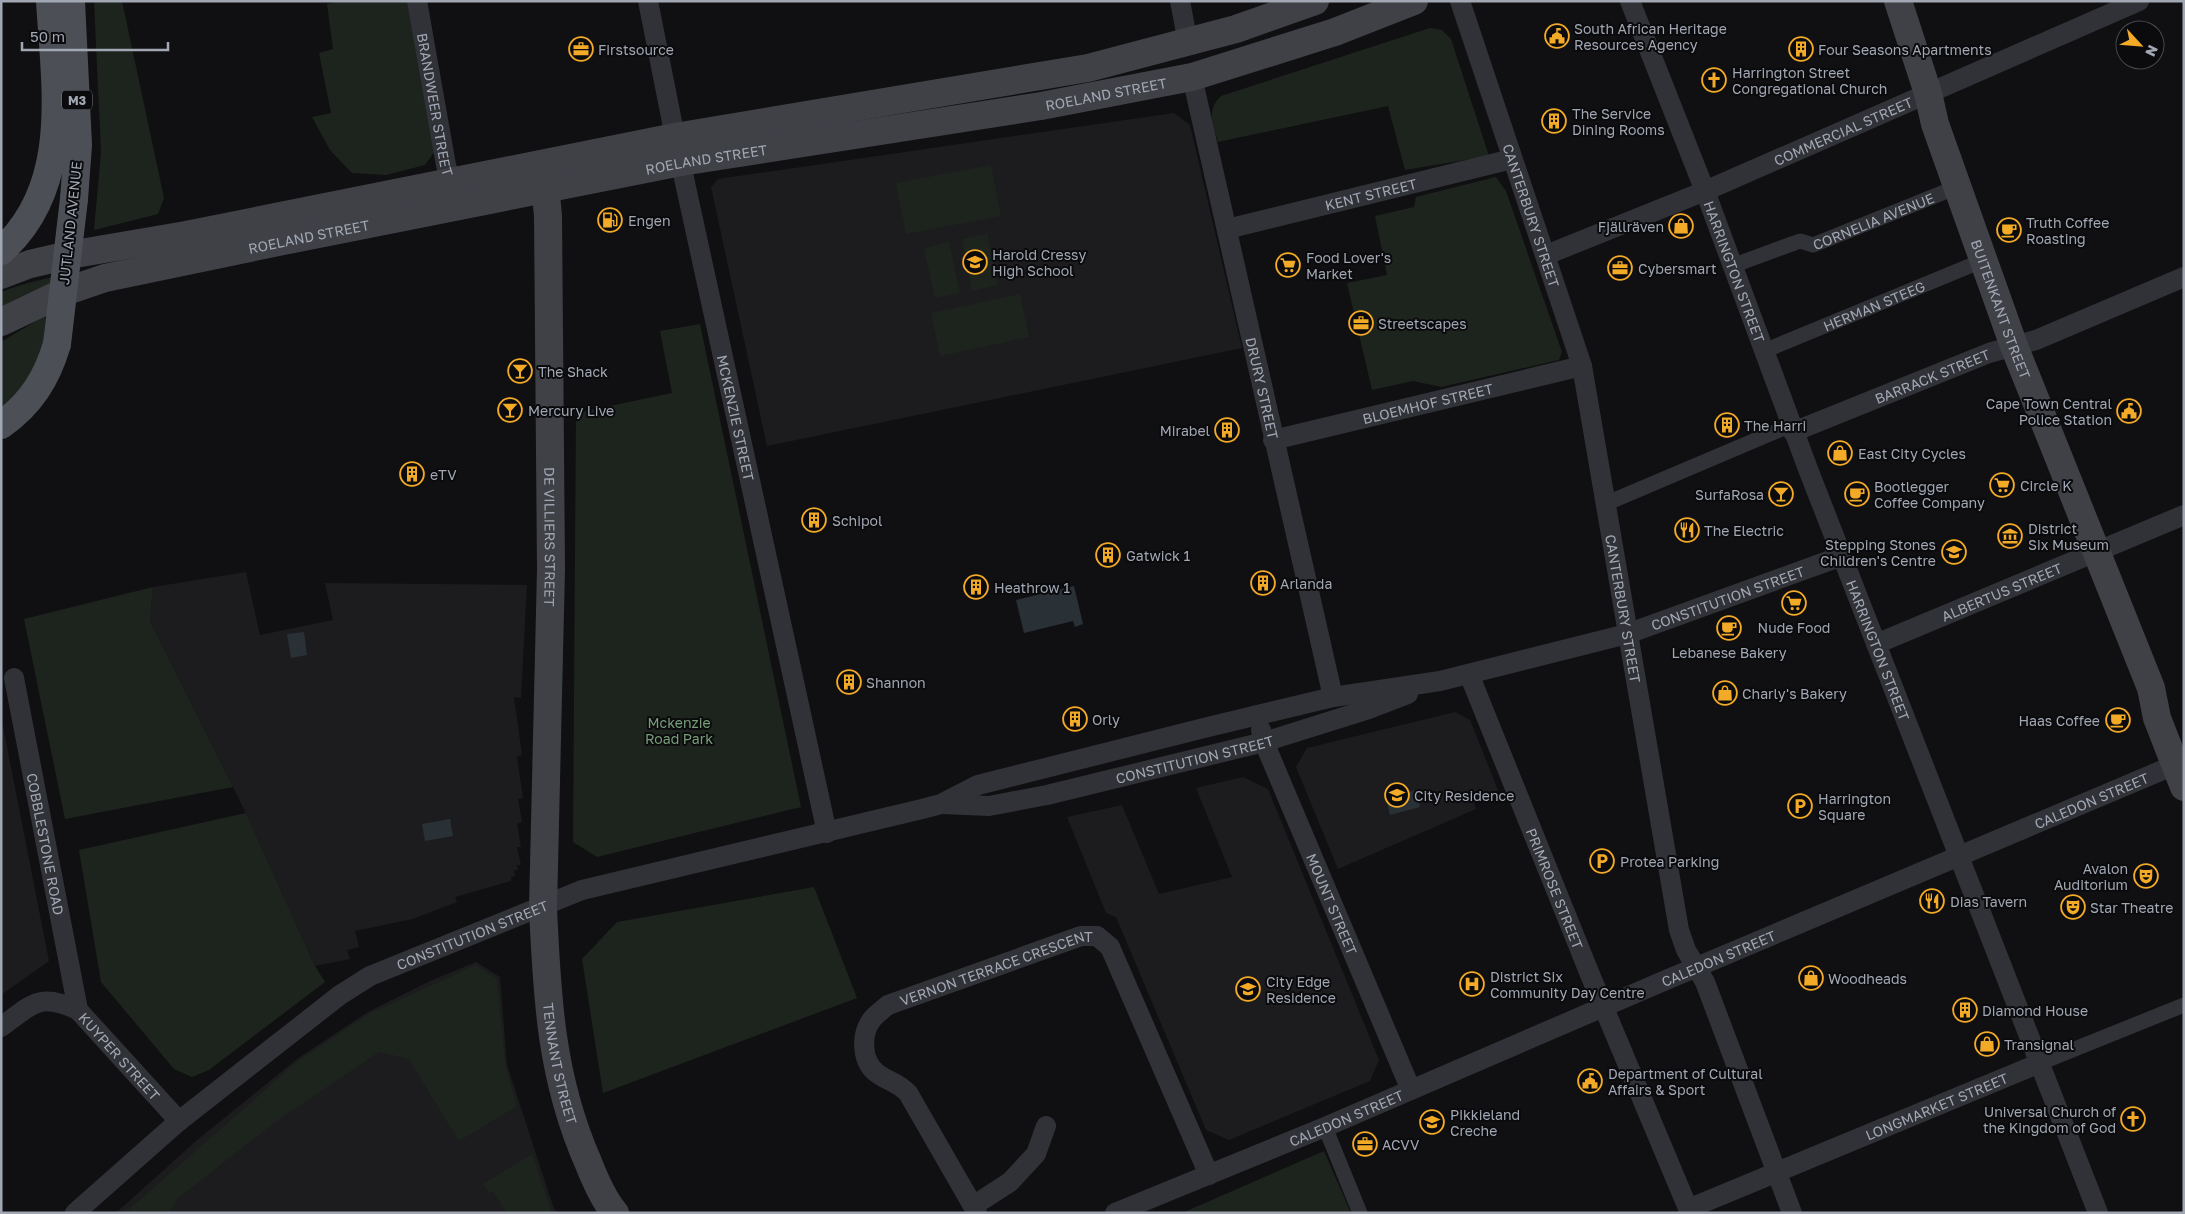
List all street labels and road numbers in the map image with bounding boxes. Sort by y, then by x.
street label: BRANDWEER STREET [414,31,457,178]
street label: ROELAND STREET [1044,74,1168,114]
road number: M3 [62,90,92,110]
street label: COMMERCIAL STREET [1771,93,1915,168]
street label: ROELAND STREET [644,140,768,177]
street label: CANTERBURY STREET [1500,141,1564,290]
street label: JUTLAND AVENUE [55,161,85,285]
street label: KENT STREET [1323,174,1419,213]
street label: CORNELIA AVENUE [1810,189,1936,253]
street label: HARRINGTON STREET [1701,198,1769,345]
street label: ROELAND STREET [247,216,371,257]
street label: BUITENKANT STREET [1968,237,2035,381]
street label: HERMAN STEEG [1820,277,1928,334]
street label: DRURY STREET [1243,335,1283,441]
street label: BARRACK STREET [1872,345,1992,407]
street label: MCKENZIE STREET [714,353,758,483]
street label: BLOEMHOF STREET [1361,379,1495,427]
street label: DE VILLIERS STREET [542,467,560,607]
street label: CANTERBURY STREET [1603,533,1645,684]
street label: ALBERTUS STREET [1939,559,2065,624]
street label: CONSTITUTION STREET [1648,562,1807,633]
street label: HARRINGTON STREET [1843,577,1914,723]
street label: CONSTITUTION STREET [1114,731,1276,786]
street label: CALEDON STREET [2032,768,2151,832]
street label: COBBLESTONE ROAD [24,771,68,916]
street label: PRIMROSE STREET [1523,825,1587,952]
street label: MOUNT STREET [1303,851,1361,957]
street label: CONSTITUTION STREET [394,896,551,973]
street label: CALEDON STREET [1659,926,1778,990]
street label: VERNON TERRACE CRESCENT [897,927,1093,1009]
street label: TENNANT STREET [540,1002,581,1127]
street label: KUYPER STREET [76,1009,164,1103]
street label: LONGMARKET STREET [1863,1069,2011,1143]
street label: CALEDON STREET [1286,1086,1406,1149]

